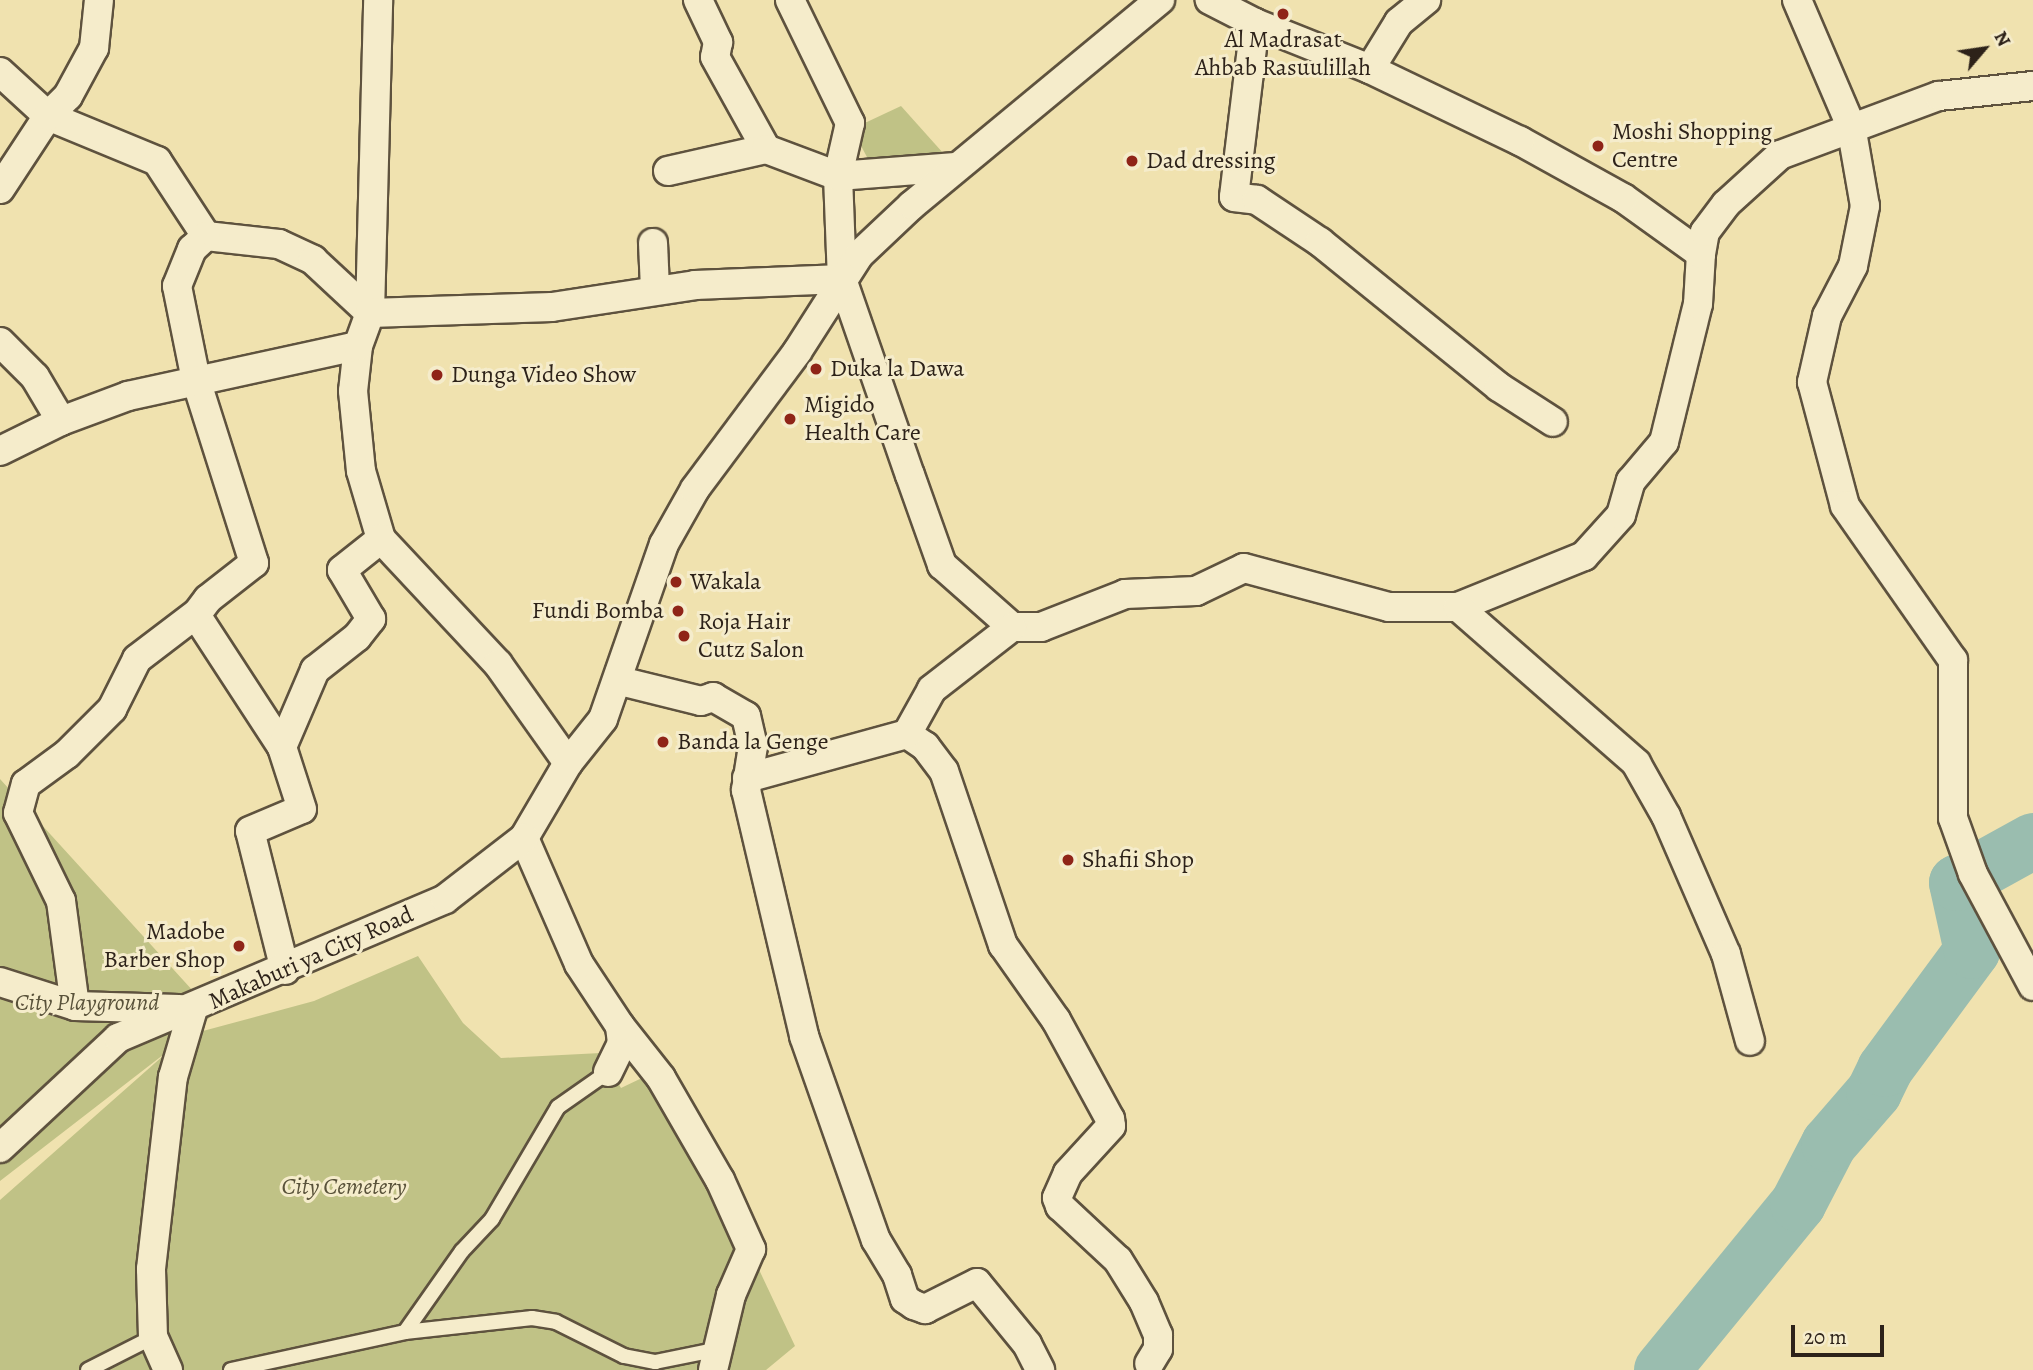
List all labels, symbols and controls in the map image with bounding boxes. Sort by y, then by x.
marker: Al Madrasat Ahbab Rasuulillah [1275,6,1291,22]
north arrow [1949,14,2019,84]
place label: Al Madrasat Ahbab Rasuulillah [1195,26,1371,82]
text: N [1988,26,2017,51]
place label: Moshi Shopping Centre [1612,118,1772,174]
marker: Moshi Shopping Centre [1590,138,1606,154]
place label: Dad dressing [1146,147,1276,175]
marker: Dad dressing [1124,153,1140,169]
place label: Duka la Dawa [830,355,964,383]
place label: Dunga Video Show [451,361,636,389]
marker: Duka la Dawa [808,361,824,377]
marker: Dunga Video Show [429,367,445,383]
place label: Migido Health Care [804,391,921,447]
marker: Migido Health Care [782,411,798,427]
place label: Wakala [690,568,761,596]
marker: Wakala [668,574,684,590]
place label: Fundi Bomba [532,597,664,625]
marker: Fundi Bomba [670,603,686,619]
place label: Roja Hair Cutz Salon [698,608,804,664]
marker: Roja Hair Cutz Salon [676,628,692,644]
place label: Banda la Genge [677,728,828,756]
marker: Banda la Genge [655,734,671,750]
place label: Shafii Shop [1082,846,1194,874]
marker: Shafii Shop [1060,852,1076,868]
street label: Makaburi ya City Road [204,900,418,1016]
place label: Madobe Barber Shop [103,918,225,974]
marker: Madobe Barber Shop [231,938,247,954]
park label: City Playground [15,989,159,1017]
park label: City Cemetery [282,1173,406,1201]
scale bar [1795,1310,1888,1354]
text: 20 m [1804,1323,1847,1351]

